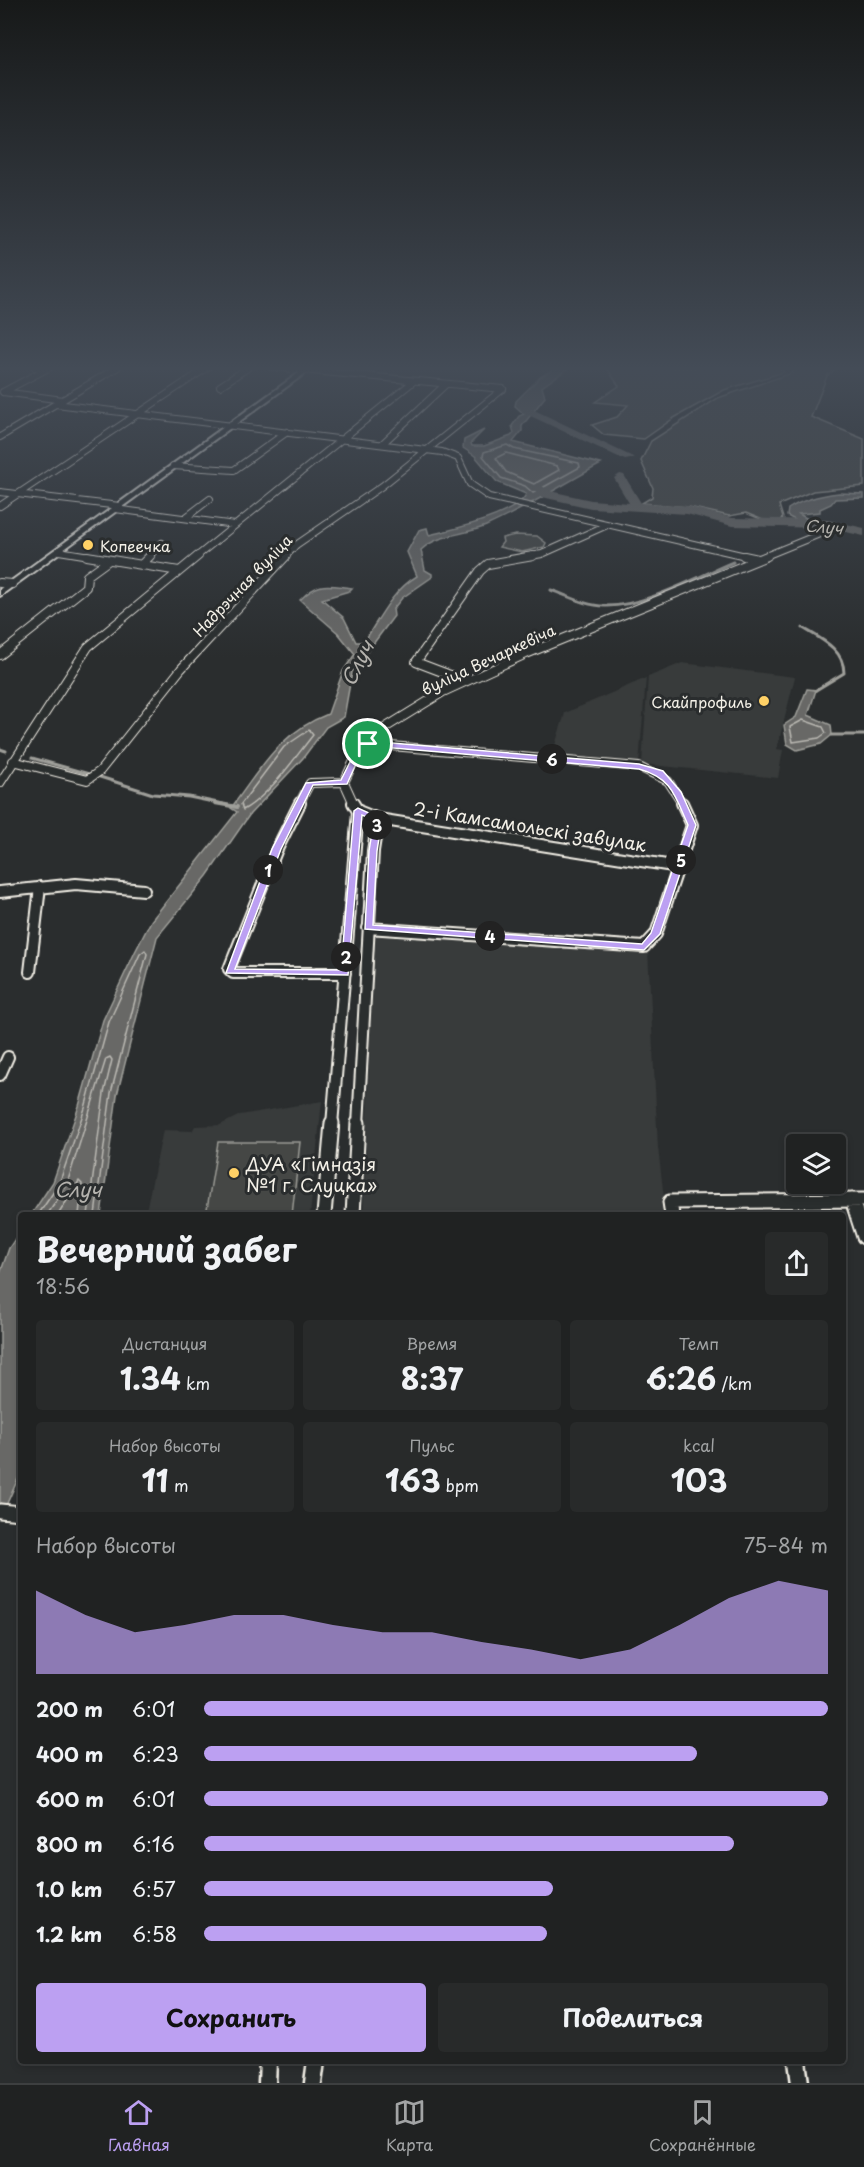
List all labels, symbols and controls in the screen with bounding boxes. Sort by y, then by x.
water label: Случ [804,512,845,540]
street label: Надрэчная вуліца [187,528,298,641]
place label: Копеечка [100,534,171,557]
marker: Копеечка [81,538,95,552]
street label: вуліца Вечаркевіча [417,617,560,700]
water label: Случ [333,633,382,691]
place label: Скайпрофиль [651,690,752,713]
marker: Скайпрофиль [757,694,771,708]
pin [342,718,393,769]
icon: arrive [351,727,384,760]
pin: 6 [537,744,567,774]
text: 6 [546,747,558,771]
street label: 2-і Камсамольскі завулак [412,794,649,858]
pin: 3 [362,810,392,840]
text: 3 [372,813,382,837]
pin: 5 [666,845,696,875]
text: 5 [676,848,686,872]
pin: 1 [253,855,283,885]
text: 1 [264,858,272,882]
pin: 4 [475,921,505,951]
text: 4 [485,924,495,948]
pin: 2 [331,942,361,972]
text: 2 [340,945,352,969]
map controls [786,1134,846,1194]
button: layers [786,1134,846,1194]
place label: ДУА «Гімназія №1 г. Слуцка» [245,1150,377,1198]
marker: ДУА «Гімназія №1 г. Слуцка» [227,1166,241,1180]
water label: Случ [54,1174,104,1204]
text: Вечерний забег [36,1223,296,1273]
button: share [765,1232,828,1295]
text: 18:56 [36,1271,90,1301]
text: Дистанция [123,1331,207,1355]
text: Время [406,1331,458,1355]
text: Темп [679,1331,719,1355]
text: 1.34 [120,1355,181,1400]
text: 8:37 [401,1355,463,1400]
text: 6:26 [646,1355,716,1400]
text: km [181,1371,210,1395]
text: /km [716,1371,752,1395]
text: Набор высоты [109,1433,221,1457]
text: Пульс [409,1433,455,1457]
text: kcal [683,1433,715,1457]
text: 11 [142,1457,169,1502]
text: 163 [385,1457,441,1502]
text: 103 [671,1457,727,1502]
text: m [169,1473,188,1497]
text: bpm [441,1473,479,1497]
text: Набор высоты [36,1530,176,1560]
text: 75–84 m [744,1530,828,1560]
text: 200 m [36,1694,103,1724]
text: 6:01 [132,1694,175,1724]
text: 400 m [36,1739,104,1769]
text: 6:23 [132,1739,179,1769]
text: 600 m [36,1784,104,1814]
text: 6:01 [132,1784,175,1814]
text: 800 m [36,1829,103,1859]
text: 6:16 [132,1829,175,1859]
text: 1.0 km [36,1874,103,1904]
text: 6:57 [132,1874,176,1904]
text: 1.2 km [36,1919,102,1949]
text: 6:58 [132,1919,177,1949]
button: Сохранить [36,1983,426,2052]
button: Поделиться [438,1983,828,2052]
tab: Главная [108,2096,170,2156]
tab: Карта [386,2096,433,2156]
tab: Сохранённые [649,2096,756,2156]

